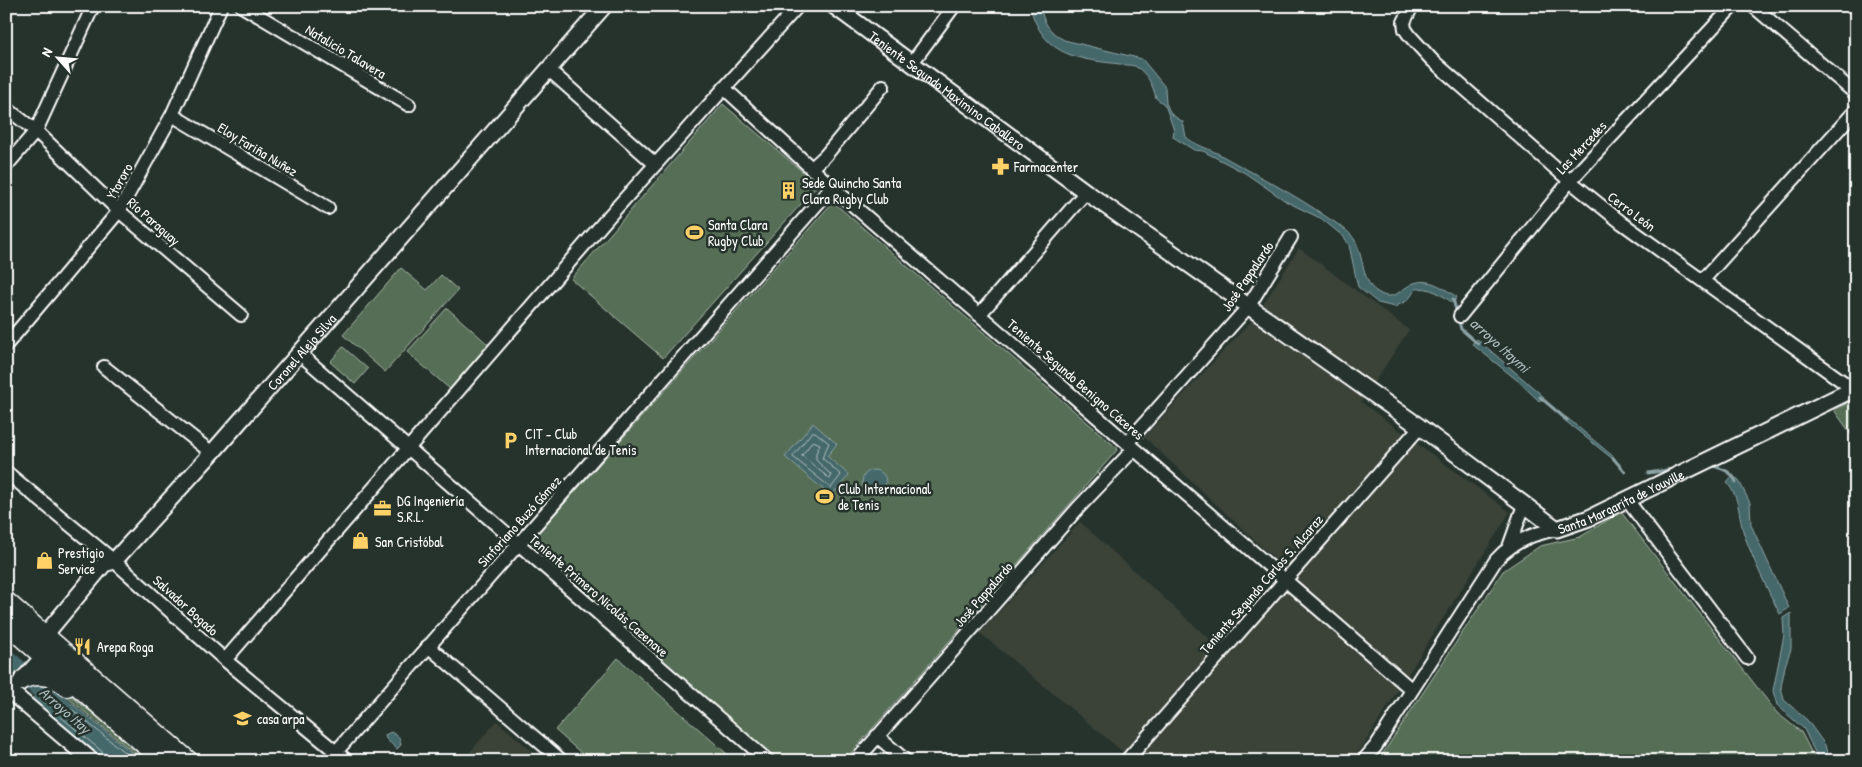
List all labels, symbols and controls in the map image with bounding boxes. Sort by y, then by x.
street label: Natalicio Talavera [302,19,390,83]
street label: Teniente Segundo Maximino Caballero [865,26,1030,154]
north arrow [32,32,82,82]
text: N [36,44,56,60]
street label: Las Mercedes [1552,116,1610,178]
street label: Eloy Fariña Nuñez [214,118,301,181]
pharmacy icon: Farmacenter [990,156,1010,176]
place label: Farmacenter [1013,157,1079,176]
street label: Ytororo [101,159,137,203]
place label: Sede Quincho Santa Clara Rugby Club [802,173,902,209]
building icon: Sede Quincho Santa Clara Rugby Club [778,180,798,200]
street label: Cerro León [1604,187,1660,235]
street label: Río Paraguay [123,193,185,250]
place label: Santa Clara Rugby Club [708,215,768,251]
sports icon: Santa Clara Rugby Club [684,222,704,242]
street label: José Pappalardo [1217,237,1278,315]
street label: Coronel Alejo Silva [262,309,340,394]
water label: arroyo Itaymi [1466,313,1536,379]
street label: Teniente Segundo Benigno Cáceres [1003,314,1149,445]
place label: CIT - Club Internacional de Tenis [525,424,636,459]
parking icon: CIT - Club Internacional de Tenis [501,431,521,451]
street label: Santa Margarita de Youville [1555,464,1687,538]
street label: Sinforiano Buzó Gómez [473,471,565,571]
place label: Club Internacional de Tenis [838,479,931,514]
sports icon: Club Internacional de Tenis [814,486,834,506]
place label: DG Ingeniería S.R.L. [397,491,465,526]
office icon: DG Ingeniería S.R.L. [373,498,393,518]
street label: Teniente Segundo Carlos S. Alcaraz [1195,510,1328,658]
street label: Teniente Primero Nicolás Cazenave [525,529,673,661]
shop icon: San Cristóbal [351,531,371,551]
place label: San Cristóbal [375,532,444,551]
place label: Prestigio Service [58,543,104,578]
shop icon: Prestigio Service [34,550,54,570]
street label: José Pappalardo [949,557,1018,631]
street label: Salvador Bogado [149,571,223,640]
restaurant icon: Arepa Roga [73,636,93,656]
place label: Arepa Roga [97,637,154,657]
water label: Arroyo Itay [35,682,96,739]
school or university icon: casa arpa [233,708,253,728]
place label: casa arpa [257,709,305,729]

